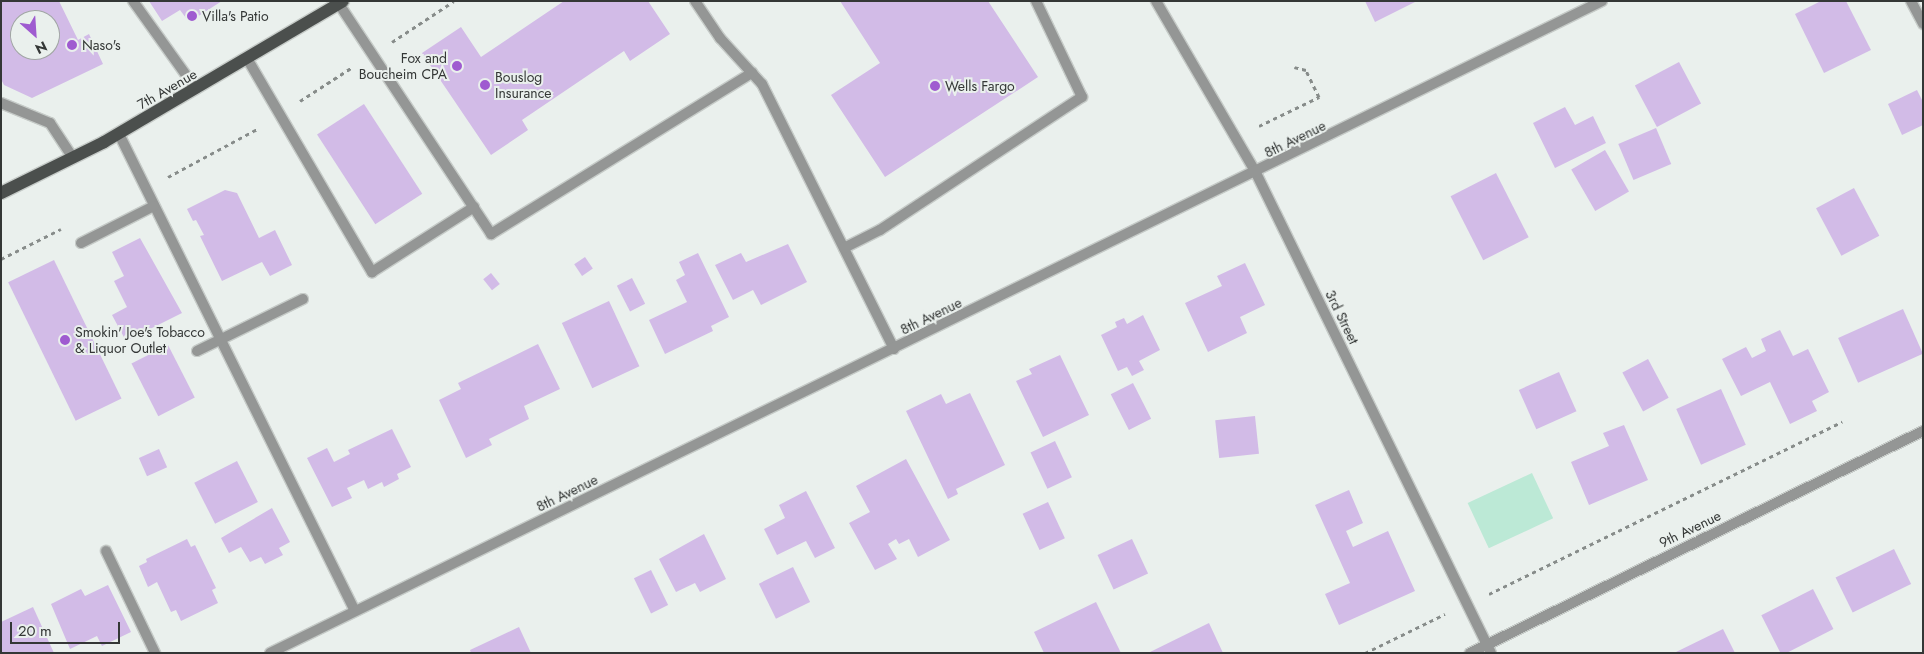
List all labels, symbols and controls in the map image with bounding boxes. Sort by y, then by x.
place label: Villa's Patio [202,8,269,24]
north arrow [10,10,60,60]
marker: Villa's Patio [186,10,198,22]
text: N [32,36,51,59]
place label: Naso's [82,37,121,53]
marker: Naso's [66,39,78,51]
place label: Fox and Boucheim CPA [359,50,447,82]
marker: Fox and Boucheim CPA [451,60,463,72]
street label: 7th Avenue [134,65,200,113]
place label: Bouslog Insurance [495,69,552,102]
place label: Wells Fargo [945,78,1015,94]
marker: Bouslog Insurance [479,79,491,91]
marker: Wells Fargo [929,80,941,92]
street label: 8th Avenue [1262,117,1328,161]
street label: 3rd Street [1322,287,1362,347]
street label: 8th Avenue [898,294,964,338]
place label: Smokin' Joe's Tobacco & Liquor Outlet [75,324,205,357]
marker: Smokin' Joe's Tobacco & Liquor Outlet [59,334,71,346]
street label: 8th Avenue [534,471,600,515]
street label: 9th Avenue [1656,507,1724,551]
scale bar [12,612,122,644]
text: 20 m [18,620,52,642]

